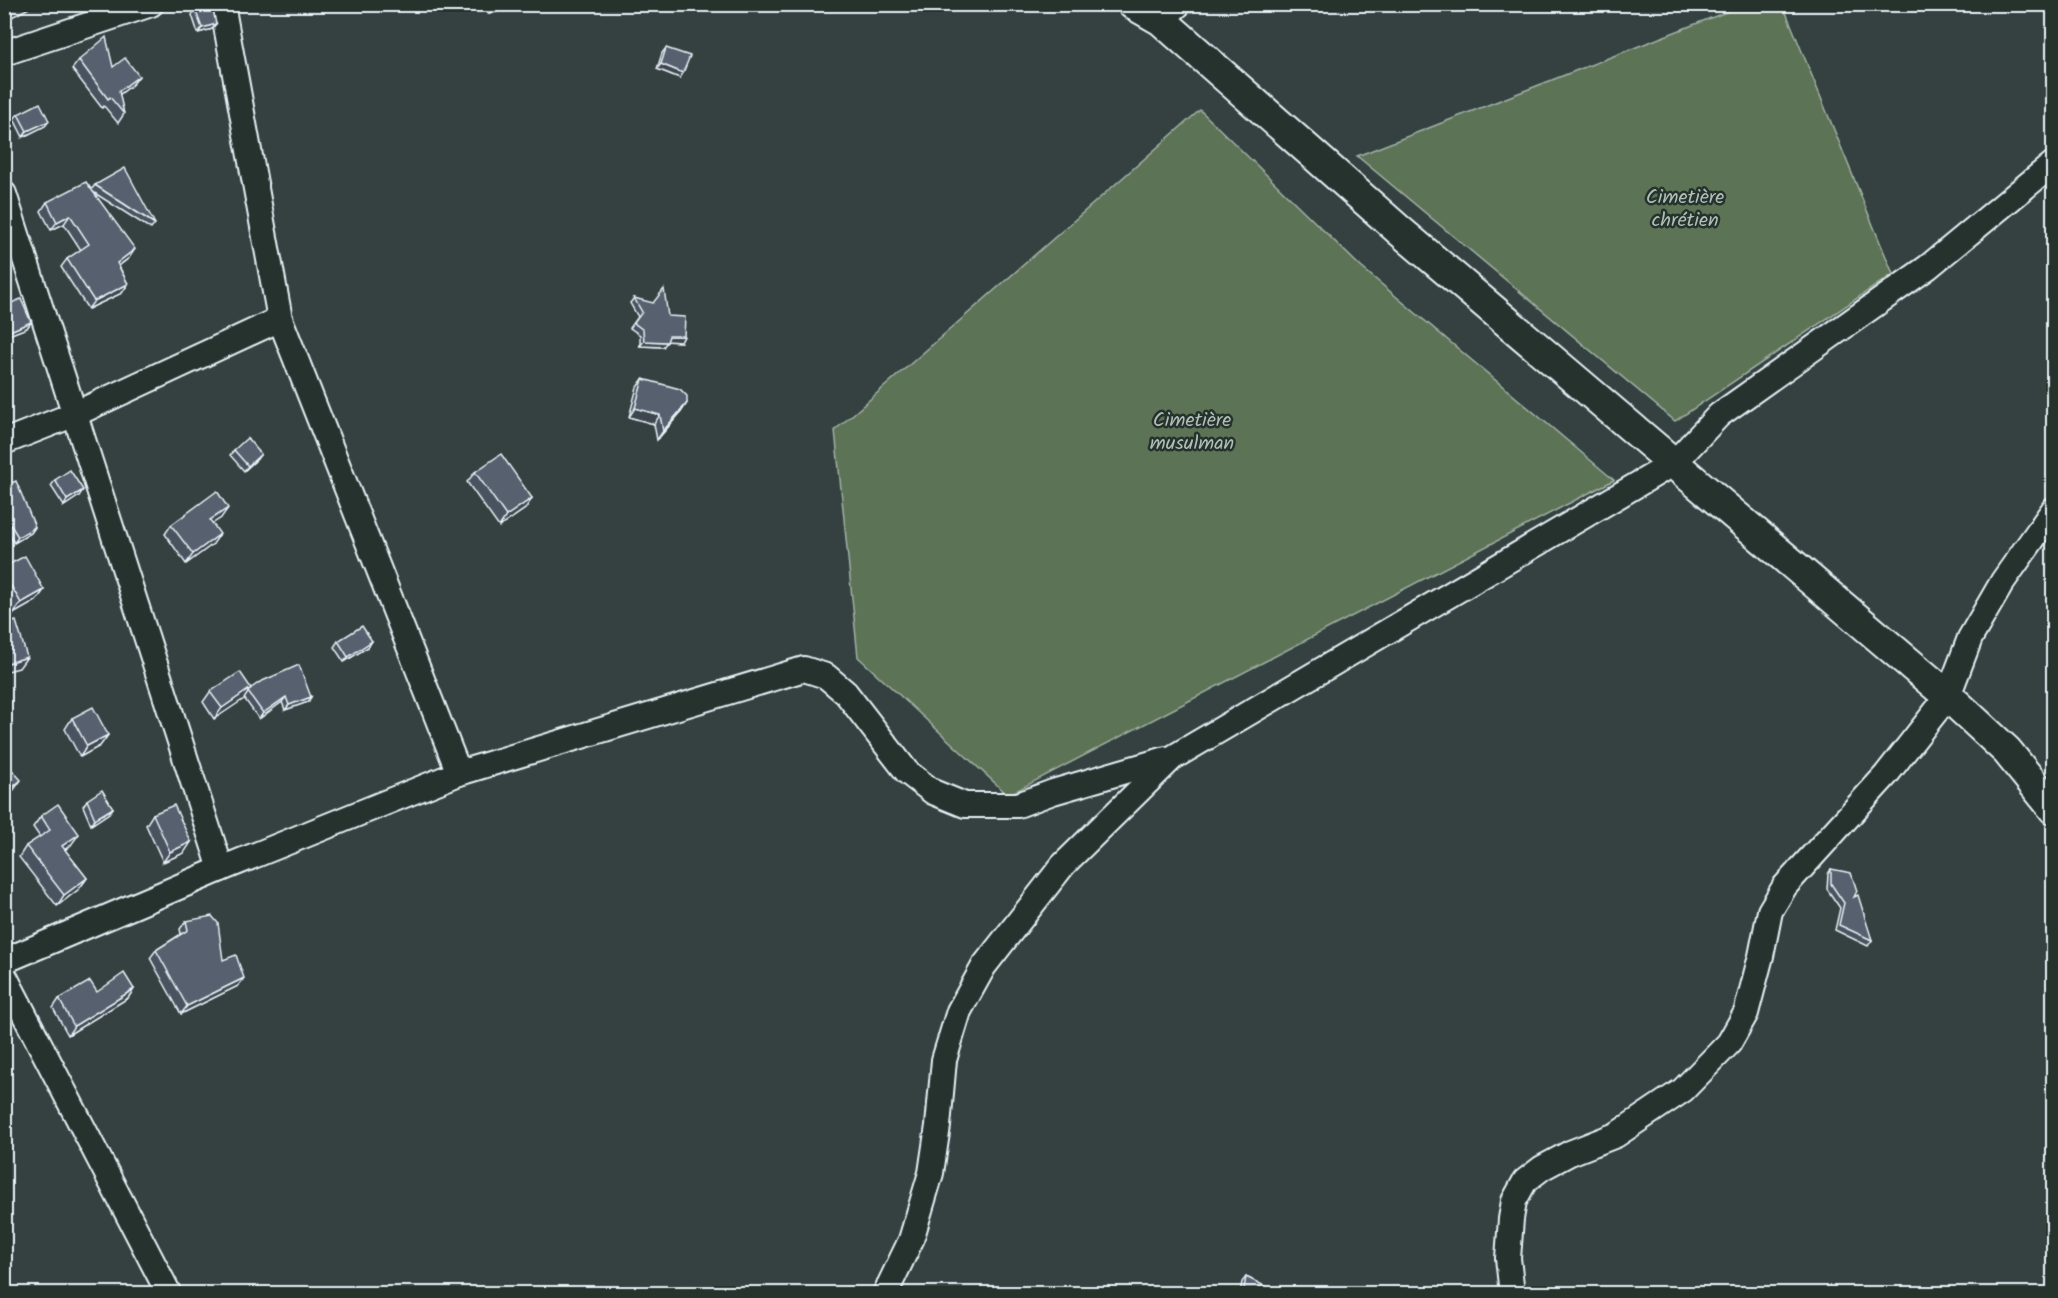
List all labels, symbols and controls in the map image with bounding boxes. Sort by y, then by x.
park label: Cimetière chrétien [1646,182,1724,237]
park label: Cimetière musulman [1150,405,1234,460]

